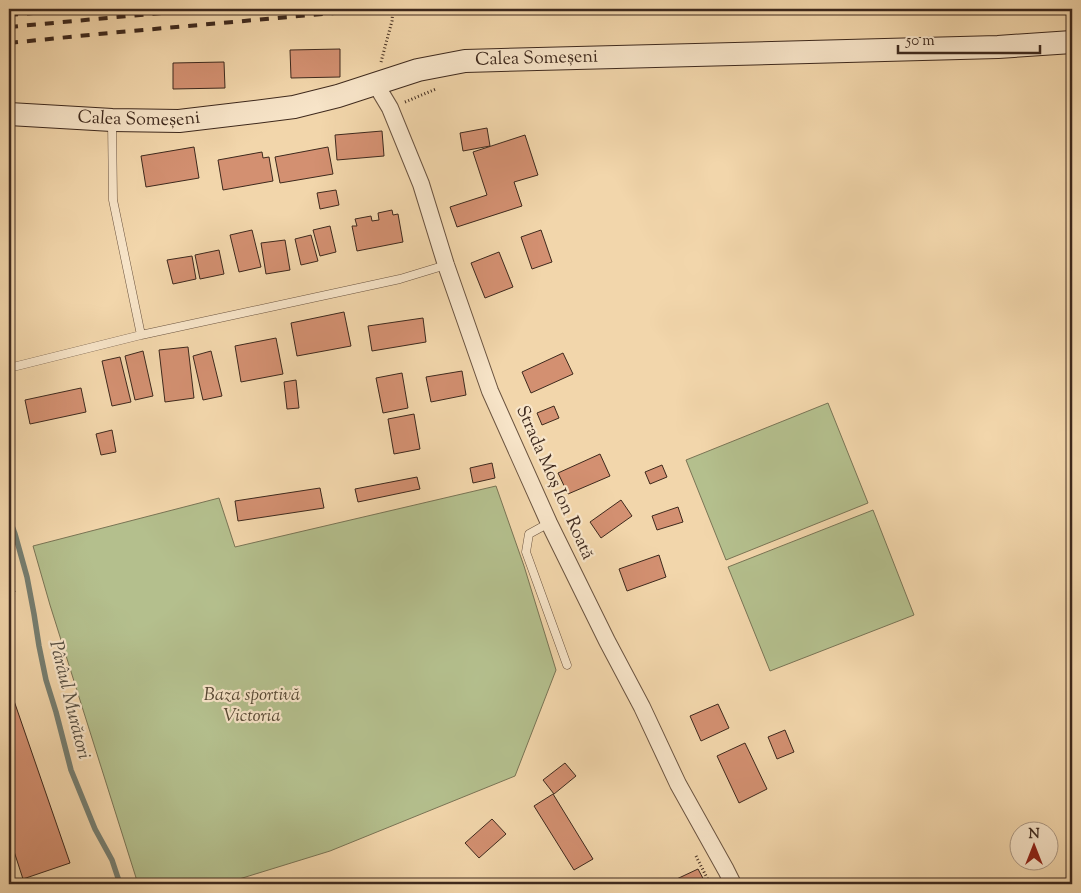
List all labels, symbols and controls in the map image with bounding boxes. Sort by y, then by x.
scale bar [898,22,1041,54]
text: 50 m [905,31,935,52]
street label: Calea Someșeni [475,45,598,74]
street label: Calea Someșeni [77,105,202,134]
street label: Strada Moș Ion Roată [508,402,600,564]
water label: Pârâul Murători [41,638,97,762]
park label: Baza sportivă Victoria [204,683,300,730]
north arrow [1008,820,1058,870]
text: N [1028,825,1040,845]

